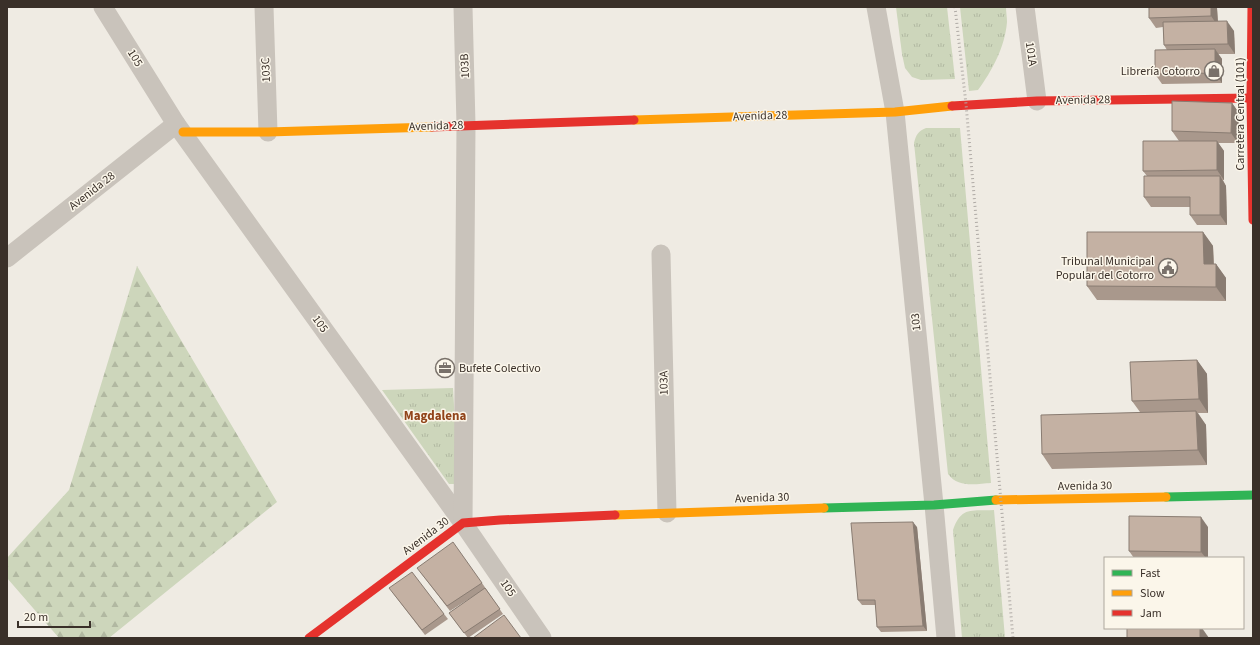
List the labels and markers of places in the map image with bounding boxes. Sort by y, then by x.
shop icon: Librería Cotorro [1203,60,1225,82]
place label: Librería Cotorro [1121,63,1200,80]
place label: Tribunal Municipal Popular del Cotorro [1056,253,1154,284]
public building icon: Tribunal Municipal Popular del Cotorro [1157,257,1179,279]
office icon: Bufete Colectivo [434,357,456,379]
place label: Bufete Colectivo [459,360,541,377]

